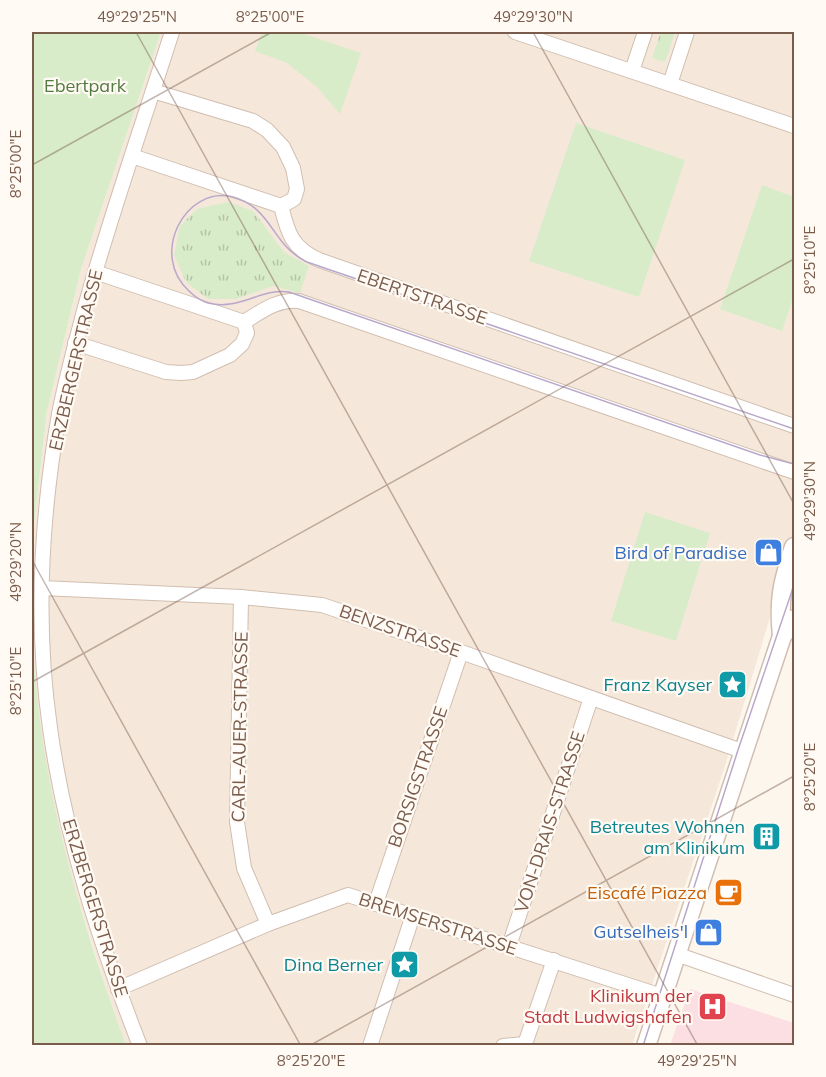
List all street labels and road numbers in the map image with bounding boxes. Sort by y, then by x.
street label: EBERTSTRASSE [354,263,490,330]
street label: ERZBERGERSTRASSE [43,267,108,453]
street label: BENZSTRASSE [336,599,464,662]
street label: CARL-AUER-STRASSE [226,631,253,823]
street label: BORSIGSTRASSE [383,703,452,850]
street label: VON-DRAIS-STRASSE [509,728,590,916]
street label: ERZBERGERSTRASSE [57,816,134,1000]
street label: BREMSERSTRASSE [356,887,520,960]

